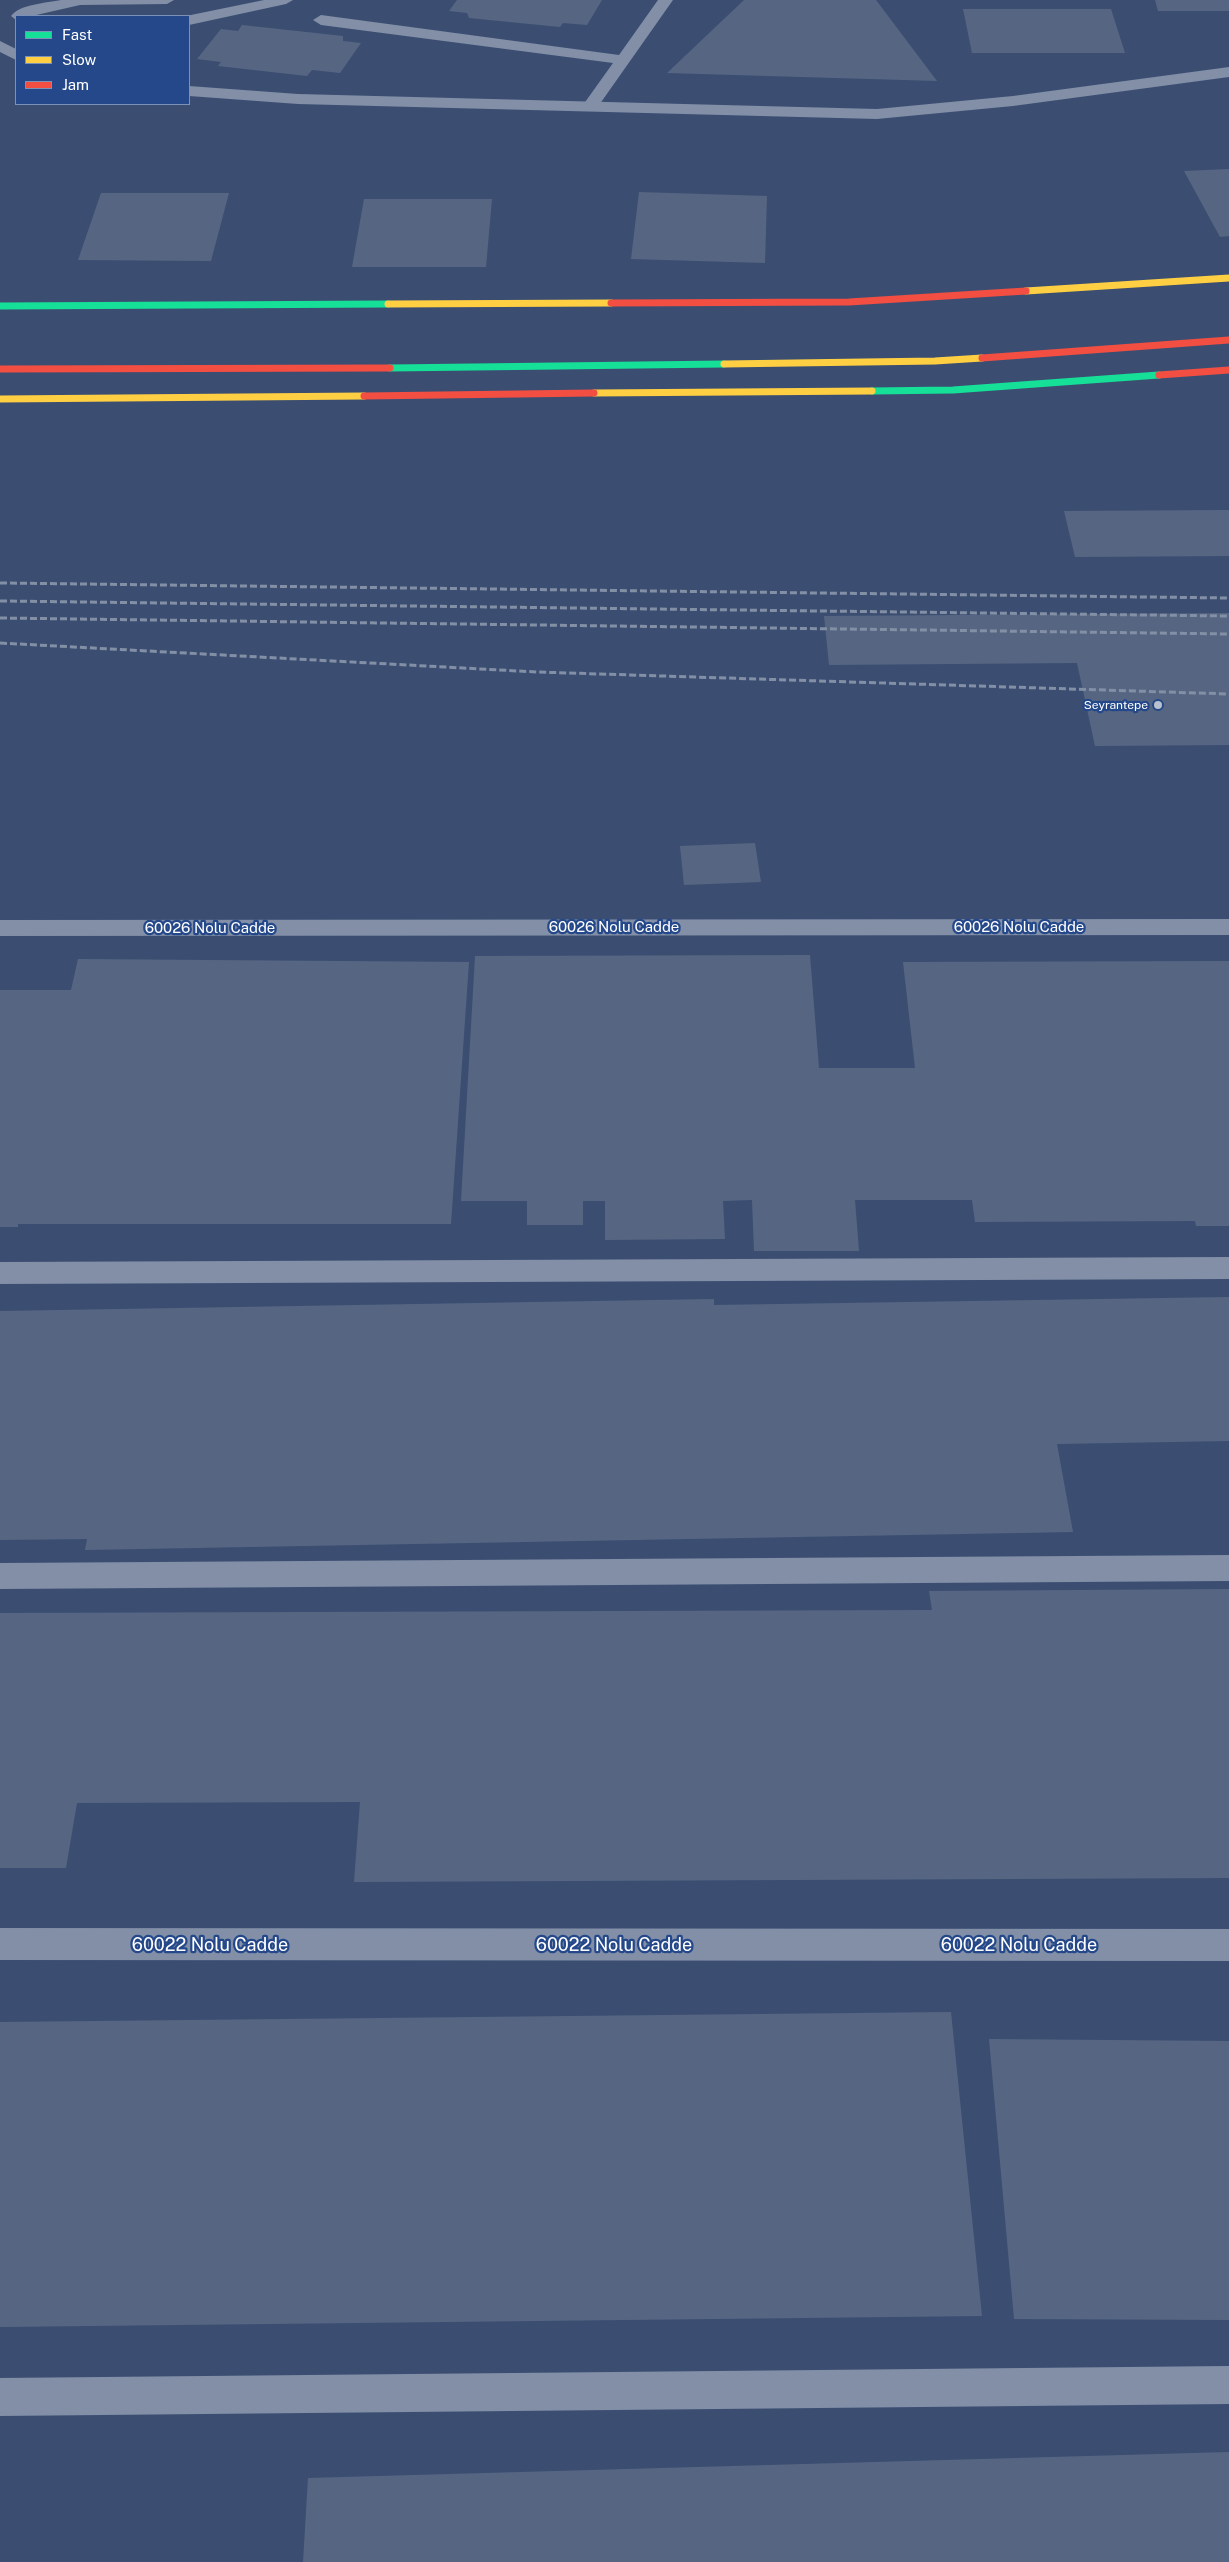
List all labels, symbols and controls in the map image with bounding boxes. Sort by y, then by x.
legend [15,15,190,105]
text: Fast [62,26,92,43]
text: Slow [62,51,96,68]
text: Jam [62,76,89,93]
place label: Seyrantepe [1084,698,1148,712]
marker: Seyrantepe [1152,699,1164,711]
street label: 60026 Nolu Cadde [549,918,679,936]
street label: 60026 Nolu Cadde [954,918,1084,936]
street label: 60026 Nolu Cadde [145,919,275,937]
street label: 60022 Nolu Cadde [132,1934,288,1956]
street label: 60022 Nolu Cadde [536,1934,692,1956]
street label: 60022 Nolu Cadde [941,1934,1097,1956]

